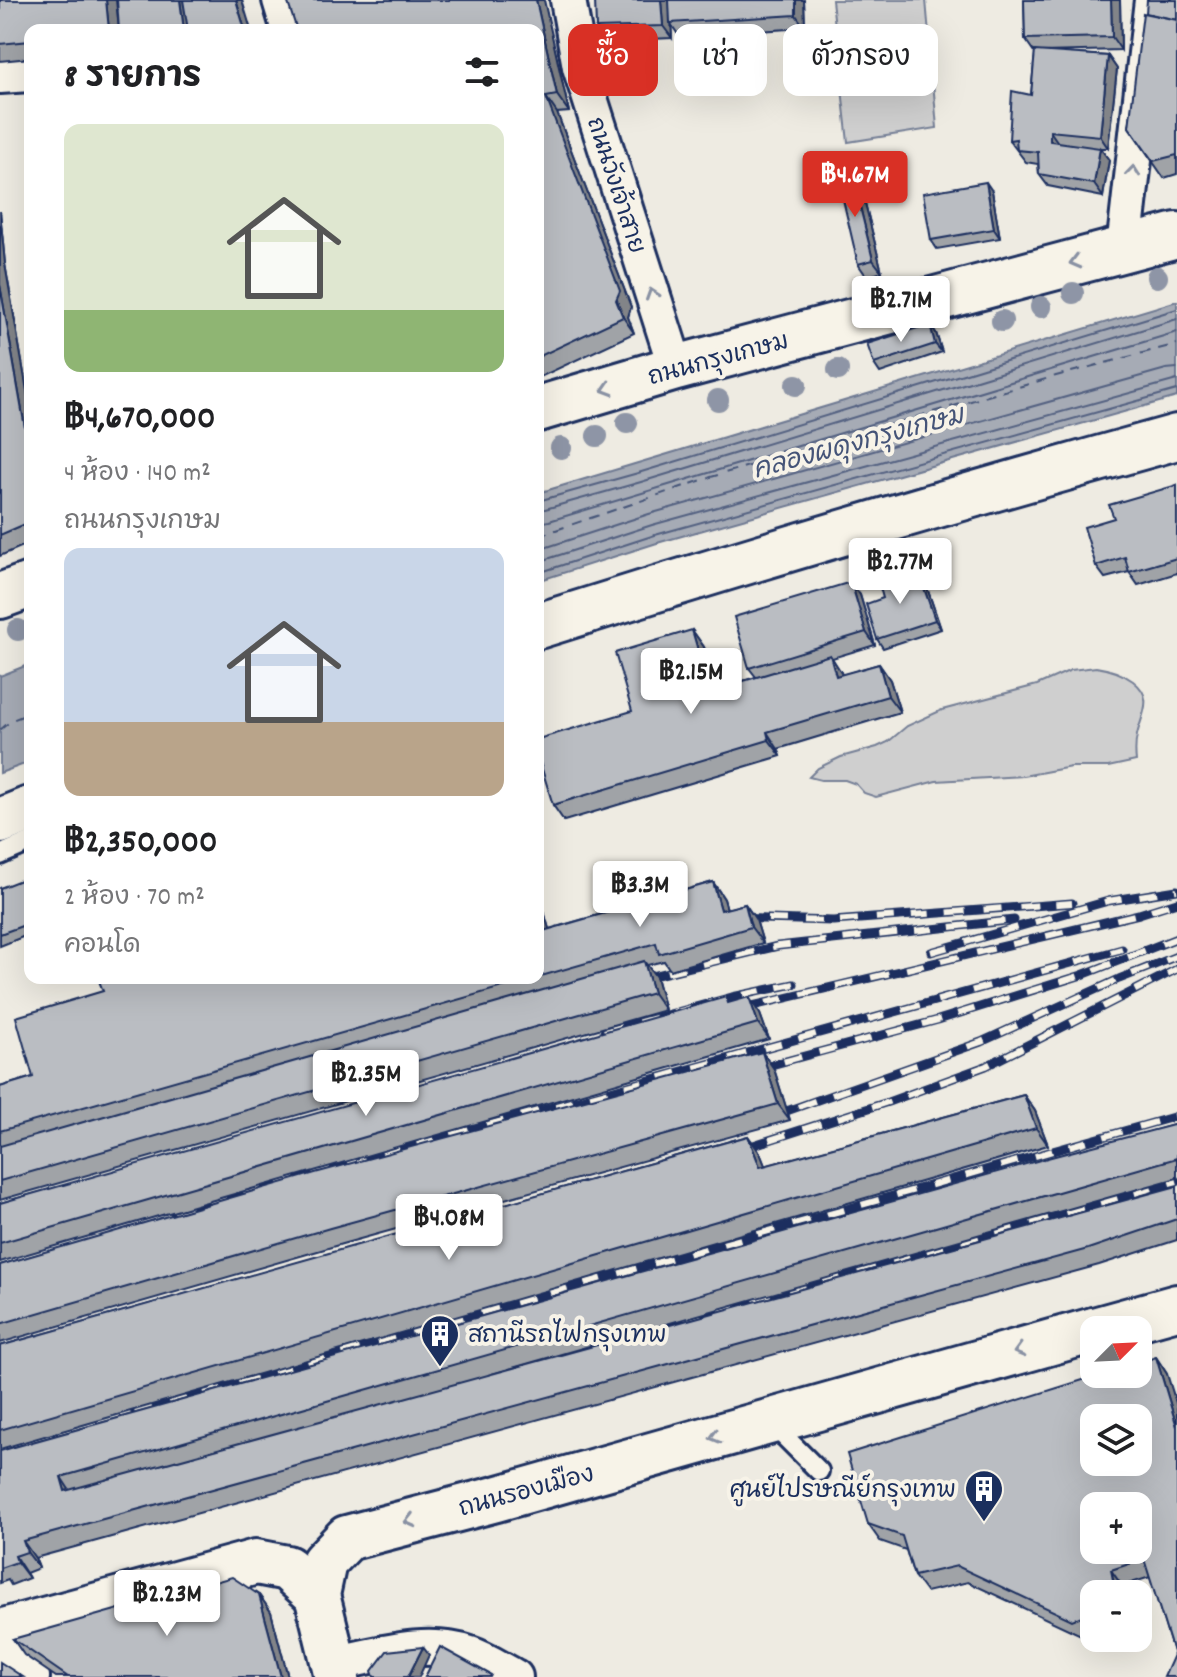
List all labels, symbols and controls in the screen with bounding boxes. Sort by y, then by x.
chip: ซื้อ [568,24,658,96]
chip: เช่า [674,24,767,96]
chip: ตัวกรอง [783,24,938,96]
icon: filters [460,50,504,94]
text: 8 รายการ [64,55,202,104]
street label: ถนนวังเจ้าสาย [576,113,653,259]
pin: ฿4.67M [790,151,920,219]
text: ฿4.67M [821,158,889,195]
one-way arrow [1125,164,1142,177]
icon: home [212,176,356,320]
one-way arrow [1068,253,1082,269]
pin: ฿2.71M [836,276,966,344]
text: ฿2.71M [870,283,932,320]
one-way arrow [645,288,661,301]
street label: ถนนกรุงเกษม [644,326,793,396]
one-way arrow [601,380,615,396]
text: ฿4,670,000 [64,396,216,445]
water label: คลองผดุงกรุงเกษม [749,398,971,490]
text: 4 ห้อง · 140 m² [64,456,211,493]
text: ถนนกรุงเกษม [64,504,221,541]
pin: ฿2.77M [835,538,965,606]
text: ฿2.77M [867,545,933,582]
icon: home [212,600,356,744]
pin: ฿2.15M [626,648,756,716]
text: ฿2.15M [659,655,723,692]
text: ฿2,350,000 [64,820,218,869]
pin: ฿3.3M [584,861,696,929]
text: ฿3.3M [611,868,669,905]
text: 2 ห้อง · 70 m² [64,880,205,917]
text: คอนโด [64,928,141,965]
pin: ฿2.35M [301,1050,431,1118]
text: ฿2.35M [331,1057,401,1094]
pin: ฿4.08M [384,1194,514,1262]
text: ฿4.08M [414,1201,484,1238]
building icon: สถานีรถไฟกรุงเทพ [419,1313,461,1368]
north arrow [1080,1316,1152,1388]
map controls [1080,1316,1152,1652]
place label: สถานีรถไฟกรุงเทพ [468,1318,667,1354]
one-way arrow [1012,1342,1026,1358]
button: layers [1080,1404,1152,1476]
one-way arrow [708,1428,722,1445]
street label: ถนนรองเมือง [455,1458,598,1527]
building icon: ศูนย์ไปรษณีย์กรุงเทพ [963,1468,1005,1523]
place label: ศูนย์ไปรษณีย์กรุงเทพ [730,1473,956,1509]
button: + [1080,1492,1152,1564]
one-way arrow [404,1512,418,1529]
pin: ฿2.23M [102,1570,232,1638]
text: ฿2.23M [132,1577,202,1614]
button: − [1080,1580,1152,1652]

